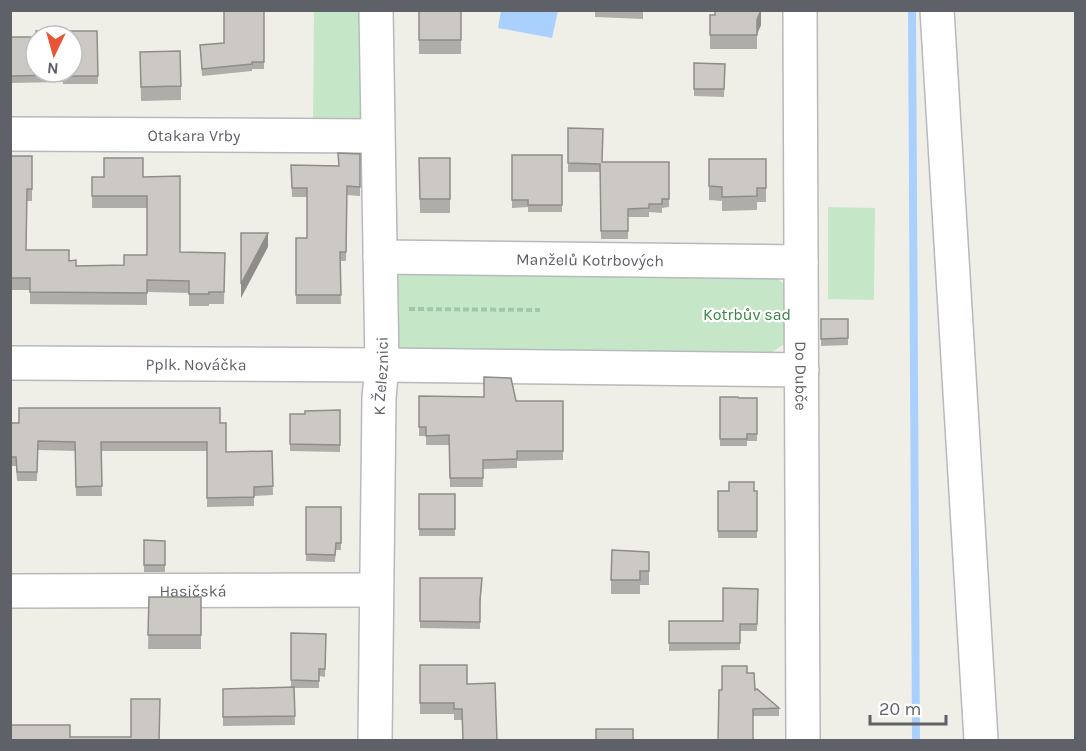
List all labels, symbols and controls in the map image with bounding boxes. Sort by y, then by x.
north arrow [24,24,84,84]
text: N [46,58,59,78]
street label: Otakara Vrby [147,126,241,145]
street label: Manželů Kotrbových [516,250,664,270]
park label: Kotrbův sad [703,305,791,324]
street label: K Železnici [370,336,392,416]
street label: Do Dubče [791,341,811,411]
street label: Pplk. Nováčka [145,355,247,374]
street label: Hasičská [159,581,227,601]
scale bar [870,688,946,726]
text: 20 m [879,698,921,720]

